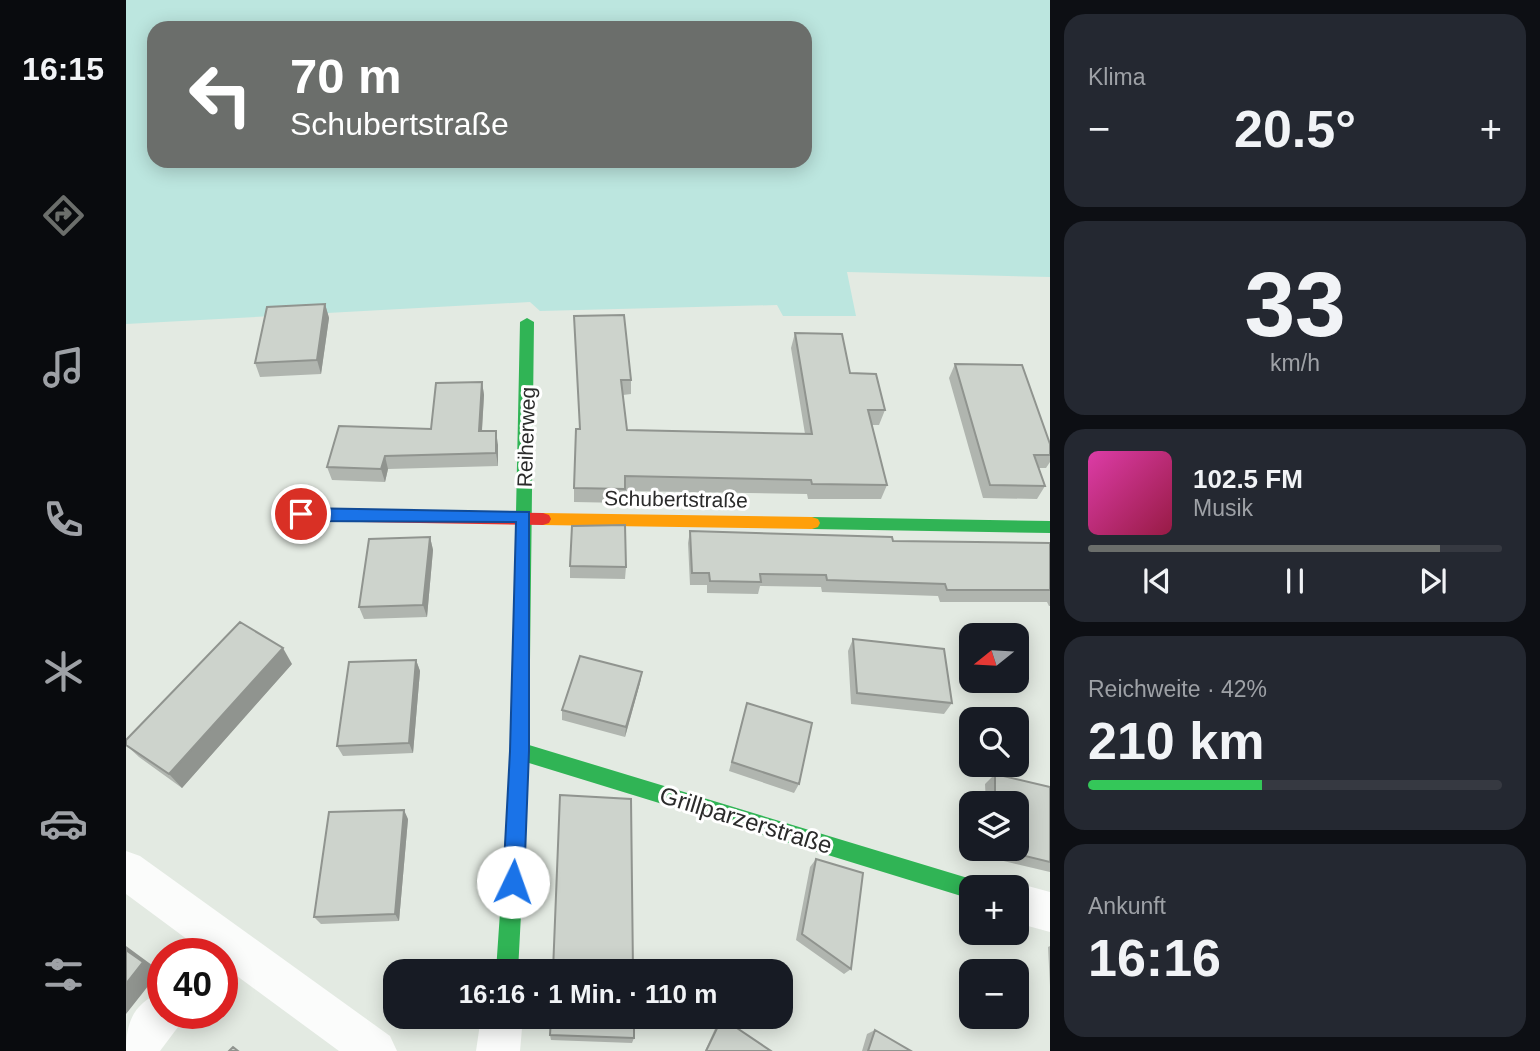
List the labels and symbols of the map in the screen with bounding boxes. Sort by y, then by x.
street label: Reiherweg [513,386,539,488]
pin [271,484,331,544]
street label: Schubertstraße [604,486,748,512]
north arrow [959,623,1029,693]
street label: Grillparzerstraße [657,781,835,859]
position arrow [476,845,550,919]
speed limit sign: 40 [147,938,238,1029]

